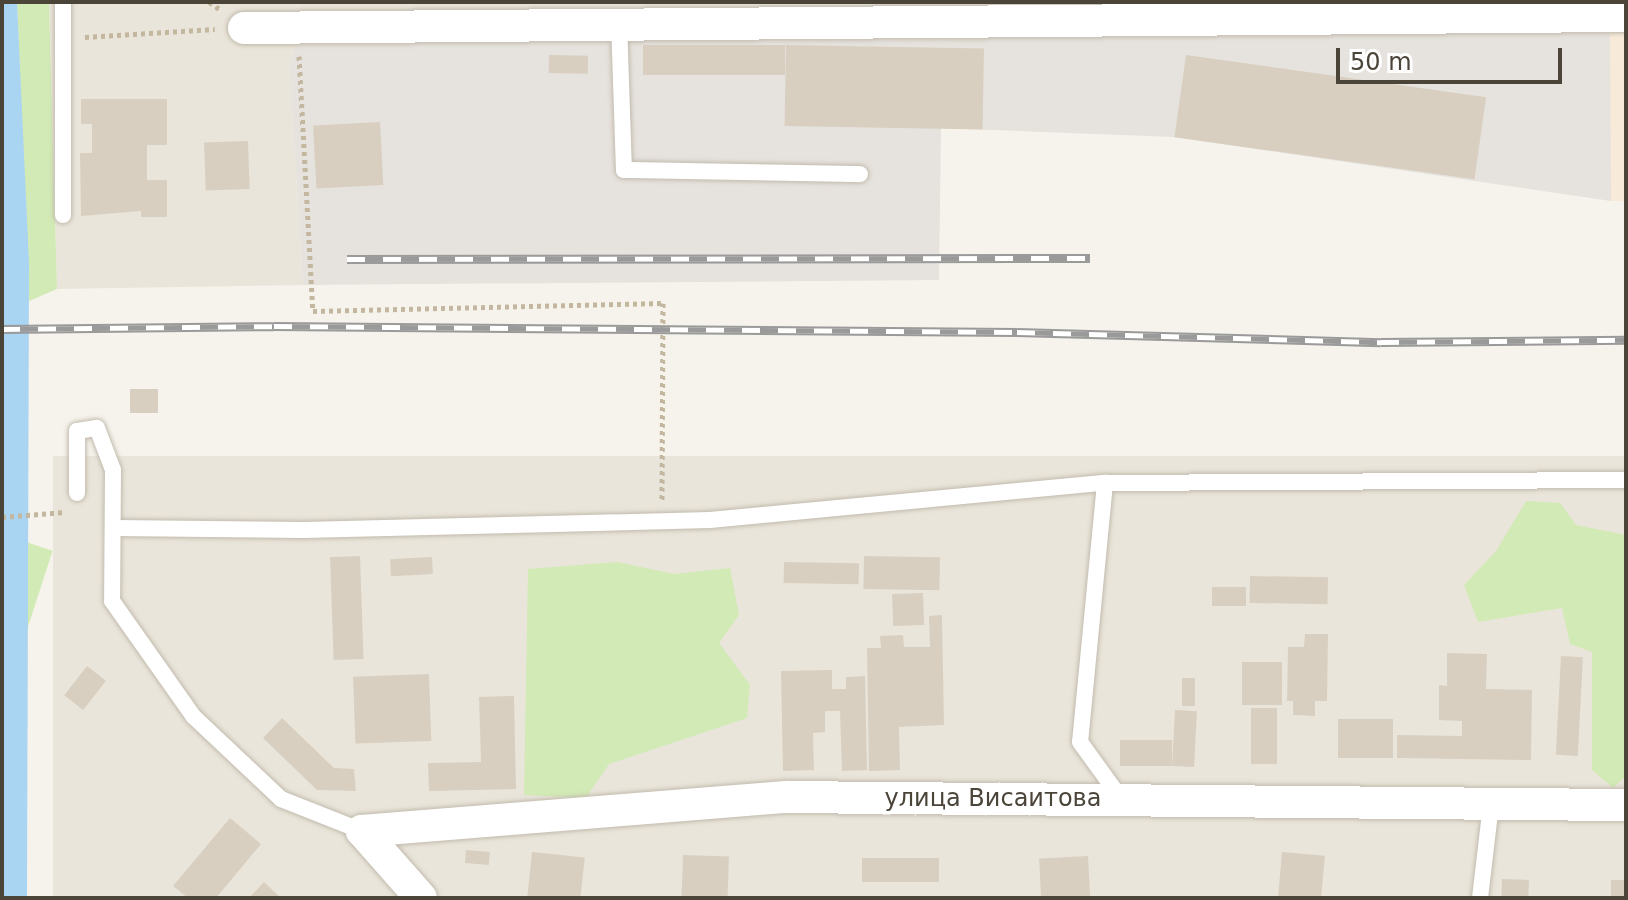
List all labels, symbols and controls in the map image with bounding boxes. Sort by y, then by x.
scale bar [1340,32,1566,82]
text: 50 m [1350,48,1412,76]
street label: улица Висаитова [885,785,1101,813]

